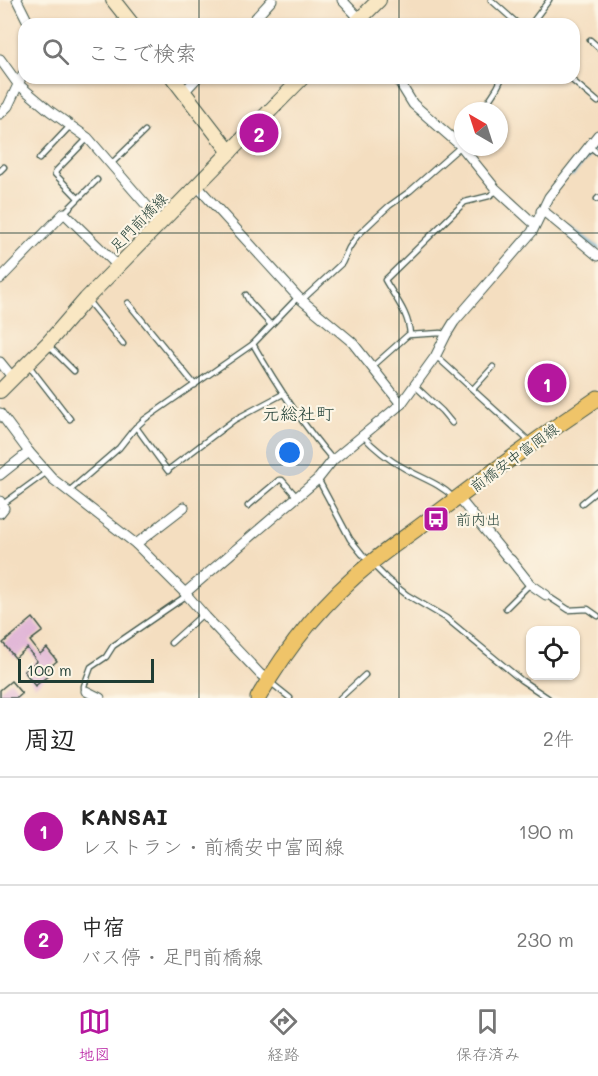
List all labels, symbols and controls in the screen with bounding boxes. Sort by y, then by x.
search box [18,18,580,84]
icon: search [39,35,72,68]
text: ここで検索 [87,38,197,67]
north arrow [454,102,508,156]
pin: 2 [240,110,278,156]
street label: 足門前橋線 [105,188,171,256]
pin: 1 [528,360,566,406]
district label: 元総社町 [262,401,334,425]
street label: 前橋安中富岡線 [466,418,562,496]
your location [275,438,304,467]
bus stop icon: 前内出 [421,504,451,534]
place label: 前内出 [456,509,501,529]
map controls [526,626,580,680]
button: locate [526,626,580,680]
scale bar [18,656,154,684]
text: 100 m [27,659,72,680]
text: 周辺 [24,722,76,756]
text: 2件 [543,725,574,751]
text: KANSAI [81,802,168,831]
text: 1 [39,818,48,844]
text: 190 m [519,818,574,844]
text: レストラン · 前橋安中富岡線 [81,833,344,859]
text: 中宿 [81,912,125,941]
text: 2 [38,926,49,952]
text: 230 m [516,926,574,952]
text: バス停 · 足門前橋線 [81,943,263,969]
tab: 地図 [78,1005,111,1065]
tab: 経路 [267,1005,300,1065]
tab: 保存済み [456,1005,520,1065]

